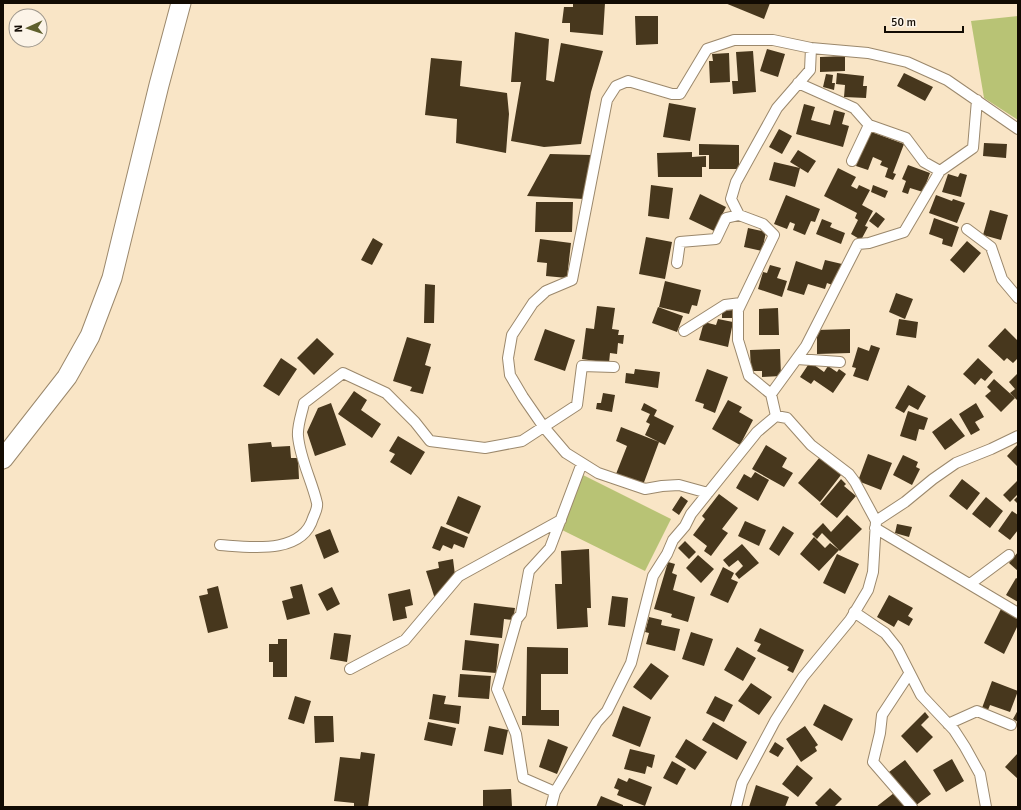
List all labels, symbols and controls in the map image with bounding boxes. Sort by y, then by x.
north arrow [8,8,48,48]
scale bar [885,8,963,34]
text: 50 m [891,15,916,30]
text: N [12,24,25,33]

